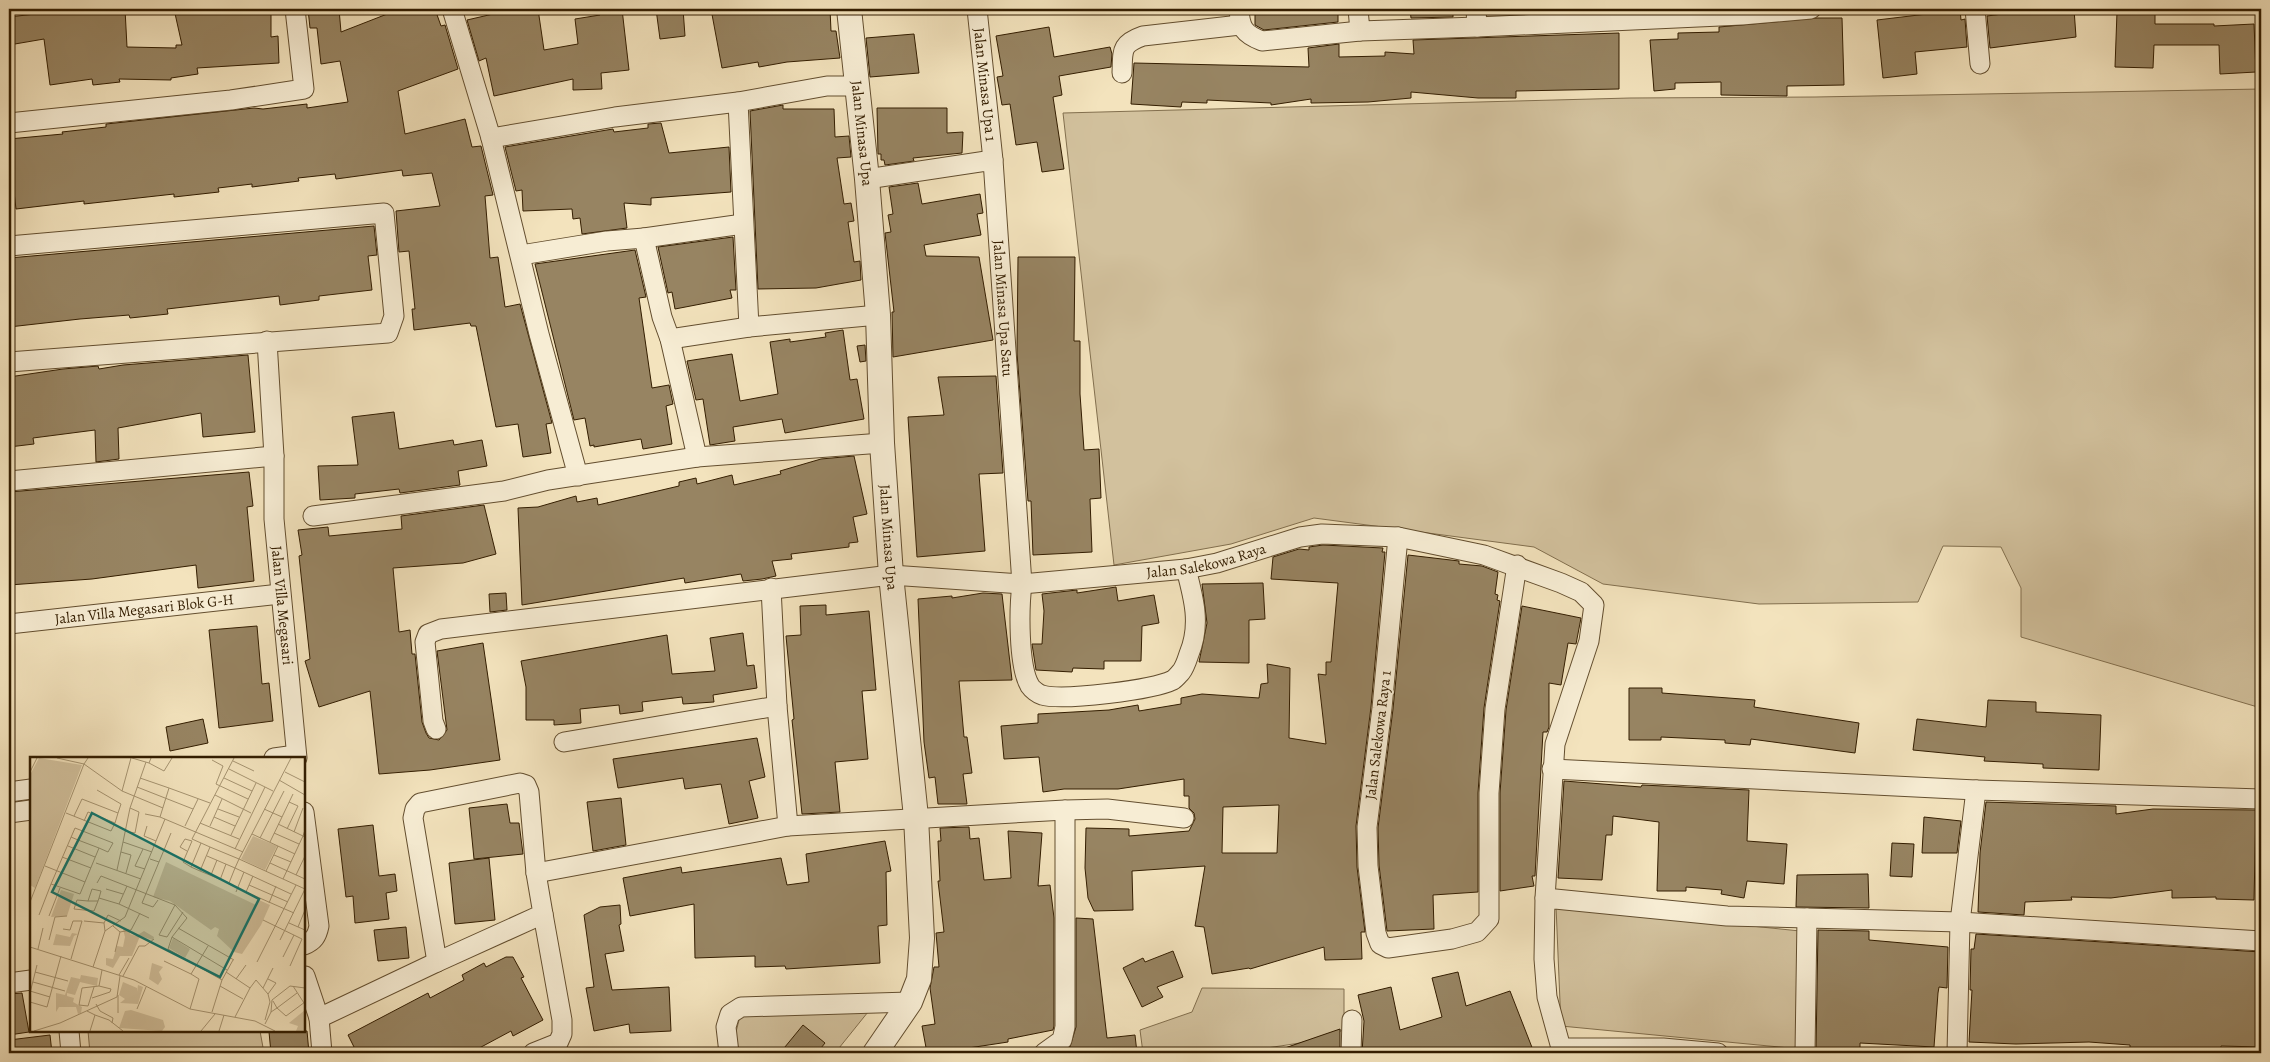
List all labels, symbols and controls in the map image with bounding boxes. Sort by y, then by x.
street label: Jalan Minasa Upa 1 [969,27,1001,142]
street label: Jalan Minasa Upa [847,79,878,187]
street label: Jalan Minasa Upa Satu [988,239,1018,378]
street label: Jalan Minasa Upa [875,484,903,591]
street label: Jalan Salekowa Raya [1146,538,1269,583]
street label: Jalan Villa Megasari [267,545,298,666]
street label: Jalan Villa Megasari Blok G-H [54,589,235,629]
street label: Jalan Salekowa Raya 1 [1360,669,1396,801]
inset map [30,757,305,1032]

